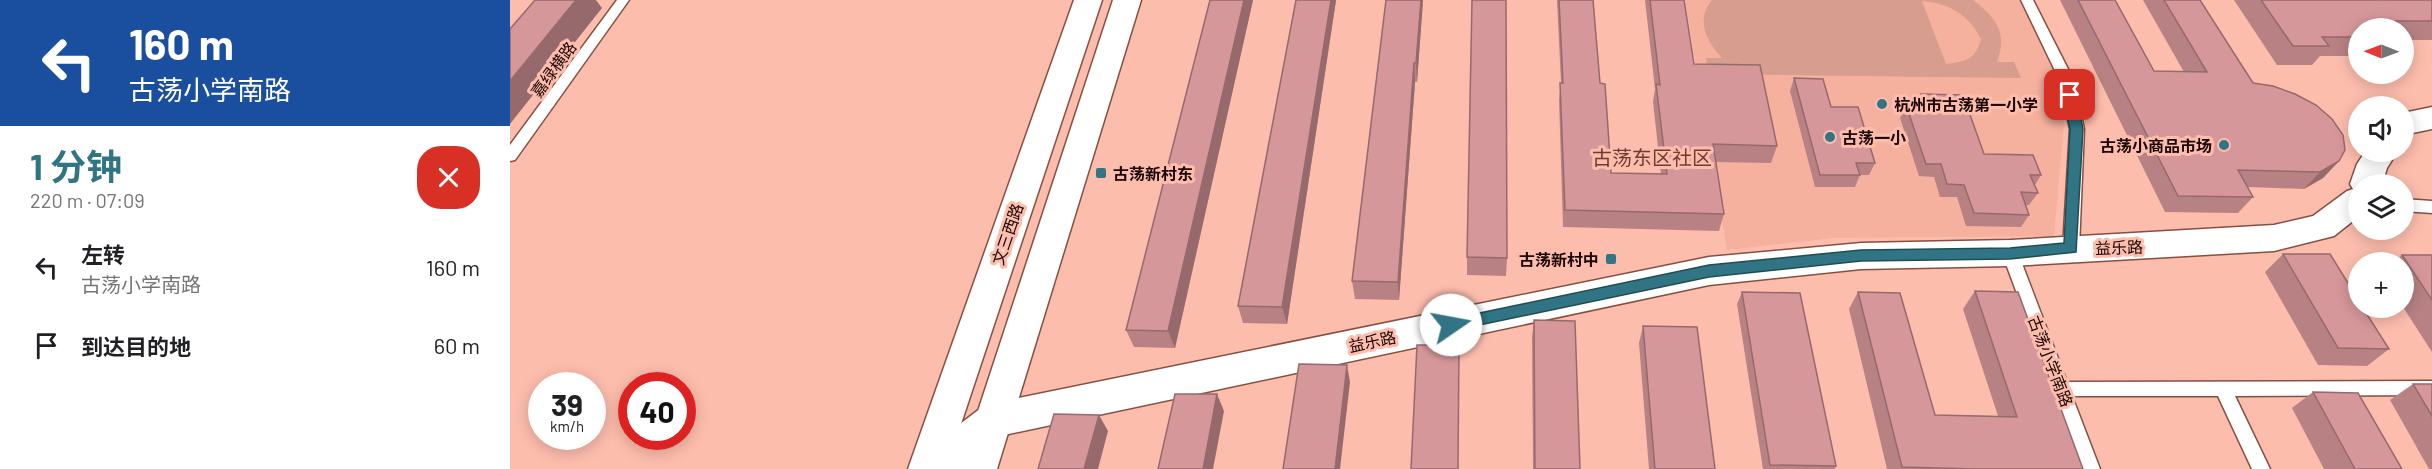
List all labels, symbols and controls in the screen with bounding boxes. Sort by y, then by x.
text: 160 m [129,18,234,68]
north arrow [2348,18,2414,84]
map controls [2348,18,2414,318]
icon: left [30,24,108,102]
street label: 嘉绿横路 [527,38,579,100]
pin [2044,69,2095,120]
text: 古荡小学南路 [129,73,291,105]
icon: arrive [2053,78,2086,111]
place label: 杭州市古荡第一小学 [1894,95,2038,114]
button: sound [2348,96,2414,162]
marker: 杭州市古荡第一小学 [1875,97,1889,111]
place label: 古荡一小 [1842,128,1906,147]
marker: 古荡一小 [1823,130,1837,144]
place label: 古荡小商品市场 [2100,136,2212,155]
marker: 古荡小商品市场 [2217,138,2231,152]
text: 1 分钟 [30,144,122,187]
district label: 古荡东区社区 [1592,145,1712,169]
button: close [417,146,480,209]
place label: 古荡新村东 [1113,164,1193,183]
marker: 古荡新村东 [1094,166,1108,180]
button: layers [2348,174,2414,240]
text: 220 m · 07:09 [30,188,145,212]
street label: 文三西路 [988,201,1026,267]
street label: 益乐路 [2095,237,2143,257]
text: 左转 [81,241,125,267]
place label: 古荡新村中 [1519,250,1599,269]
icon: left [30,251,63,284]
marker: 古荡新村中 [1604,252,1618,266]
button: + [2348,252,2414,318]
text: 160 m [426,254,480,280]
text: 古荡小学南路 [81,272,201,296]
position arrow [1419,293,1483,357]
street label: 古荡小学南路 [2025,313,2077,409]
street label: 益乐路 [1347,327,1397,355]
icon: arrive [30,329,63,362]
text: 60 m [434,332,480,358]
text: 到达目的地 [81,333,191,359]
speed limit sign: 40 [618,372,696,450]
text: 39 [551,386,583,422]
text: km/h [550,417,584,435]

